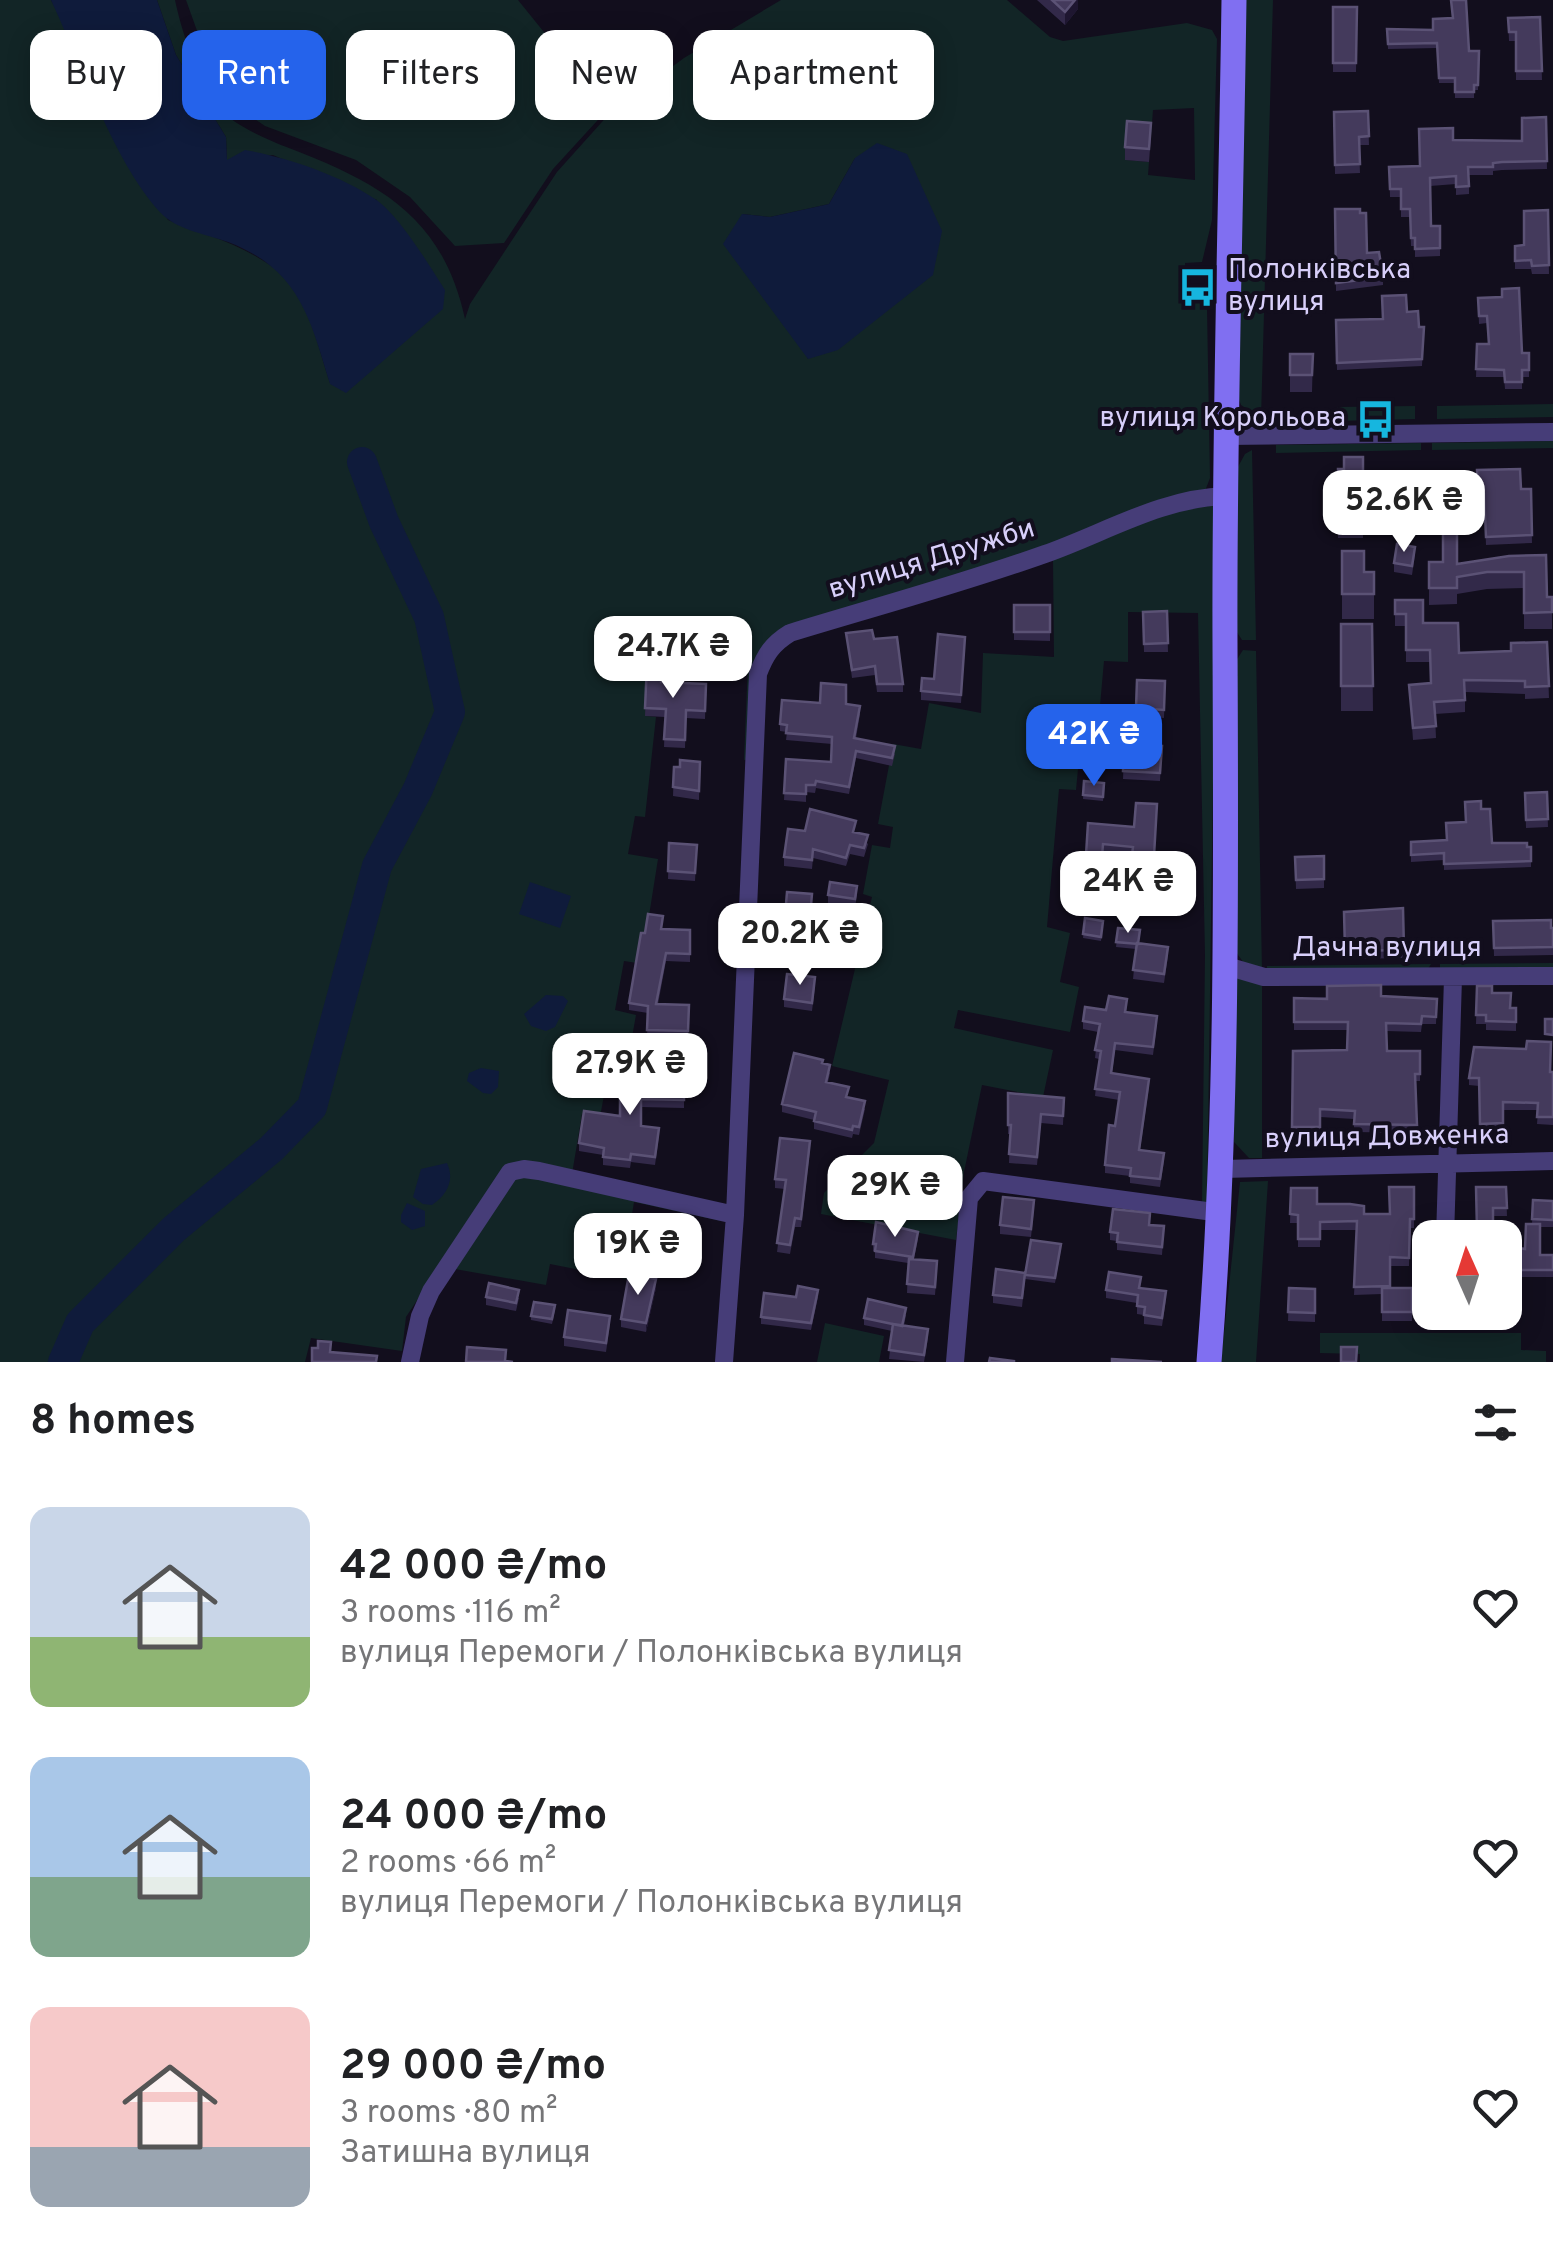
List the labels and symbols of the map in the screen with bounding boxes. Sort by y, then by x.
place label: Полонківська вулиця [1228,253,1411,321]
bus stop icon: Полонківська вулиця [1177,266,1219,308]
bus stop icon: вулиця Корольова [1355,398,1397,440]
place label: вулиця Корольова [1099,401,1346,437]
pin: 52.6K ₴ [1312,470,1496,555]
street label: вулиця Дружби [824,512,1040,608]
pin: 24.7K ₴ [581,616,765,701]
pin: 42K ₴ [1024,704,1164,789]
pin: 24K ₴ [1058,851,1198,936]
pin: 20.2K ₴ [708,903,892,988]
street label: Дачна вулиця [1292,931,1482,967]
pin: 27.9K ₴ [538,1033,722,1118]
street label: вулиця Довженка [1264,1118,1510,1158]
pin: 29K ₴ [825,1155,965,1240]
pin: 19K ₴ [568,1213,708,1298]
north arrow [1412,1220,1522,1330]

